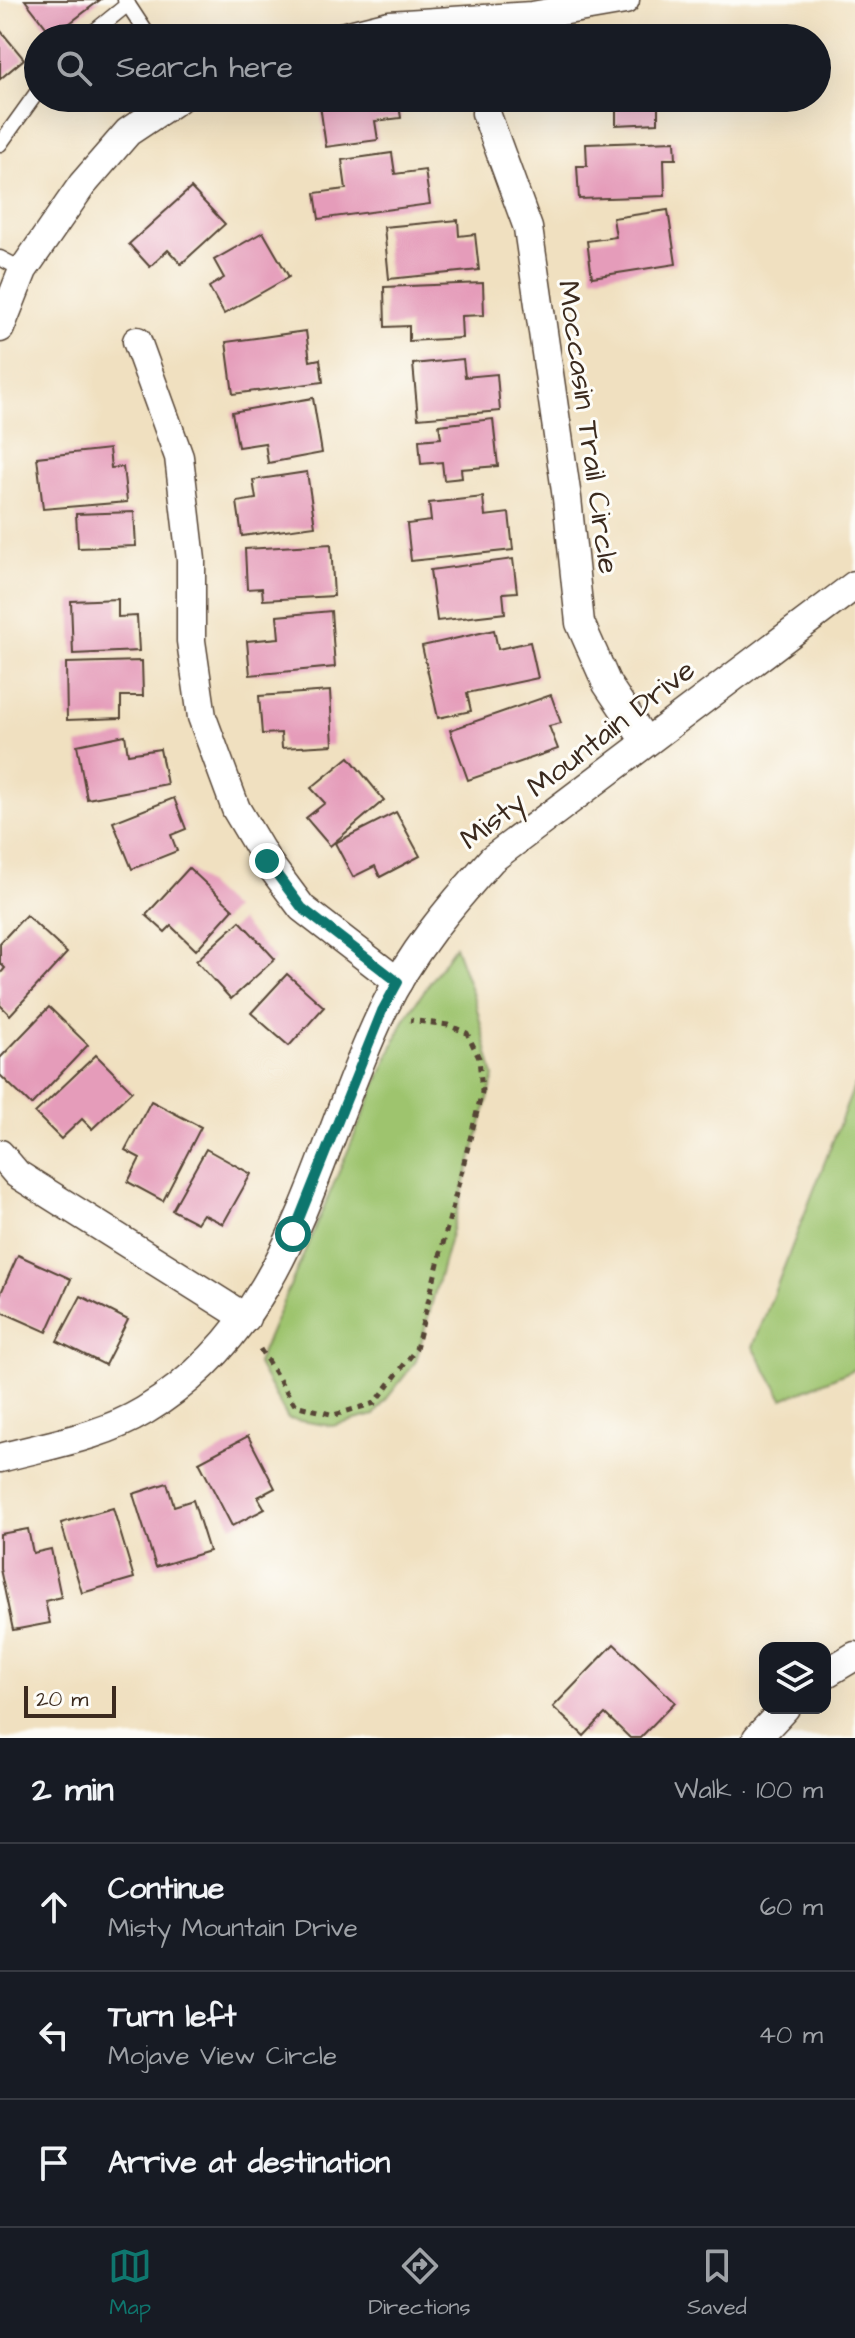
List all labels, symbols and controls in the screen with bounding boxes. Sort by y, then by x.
search box [24,24,831,112]
icon: search [52,46,96,90]
text: Search here [116,47,293,89]
street label: Moccasin Trail Circle [547,278,629,576]
street label: Misty Mountain Drive [451,650,705,861]
route end [249,843,285,879]
route start [275,1216,311,1252]
map controls [759,1642,831,1714]
button: layers [759,1642,831,1714]
scale bar [24,1682,116,1718]
text: 20 m [36,1684,88,1715]
text: 2 min [32,1766,114,1814]
text: Walk · 100 m [674,1772,823,1808]
text: Continue [108,1868,224,1910]
icon: ahead [32,1885,76,1929]
text: 60 m [760,1889,823,1925]
text: Misty Mountain Drive [108,1910,358,1946]
text: Turn left [108,1996,236,2038]
icon: left [32,2013,76,2057]
text: 40 m [758,2017,823,2053]
text: Mojave View Circle [108,2038,337,2074]
icon: arrive [32,2141,76,2185]
text: Arrive at destination [108,2142,390,2184]
tab: Map [108,2244,152,2323]
tab: Directions [368,2244,471,2323]
tab: Saved [687,2244,747,2323]

